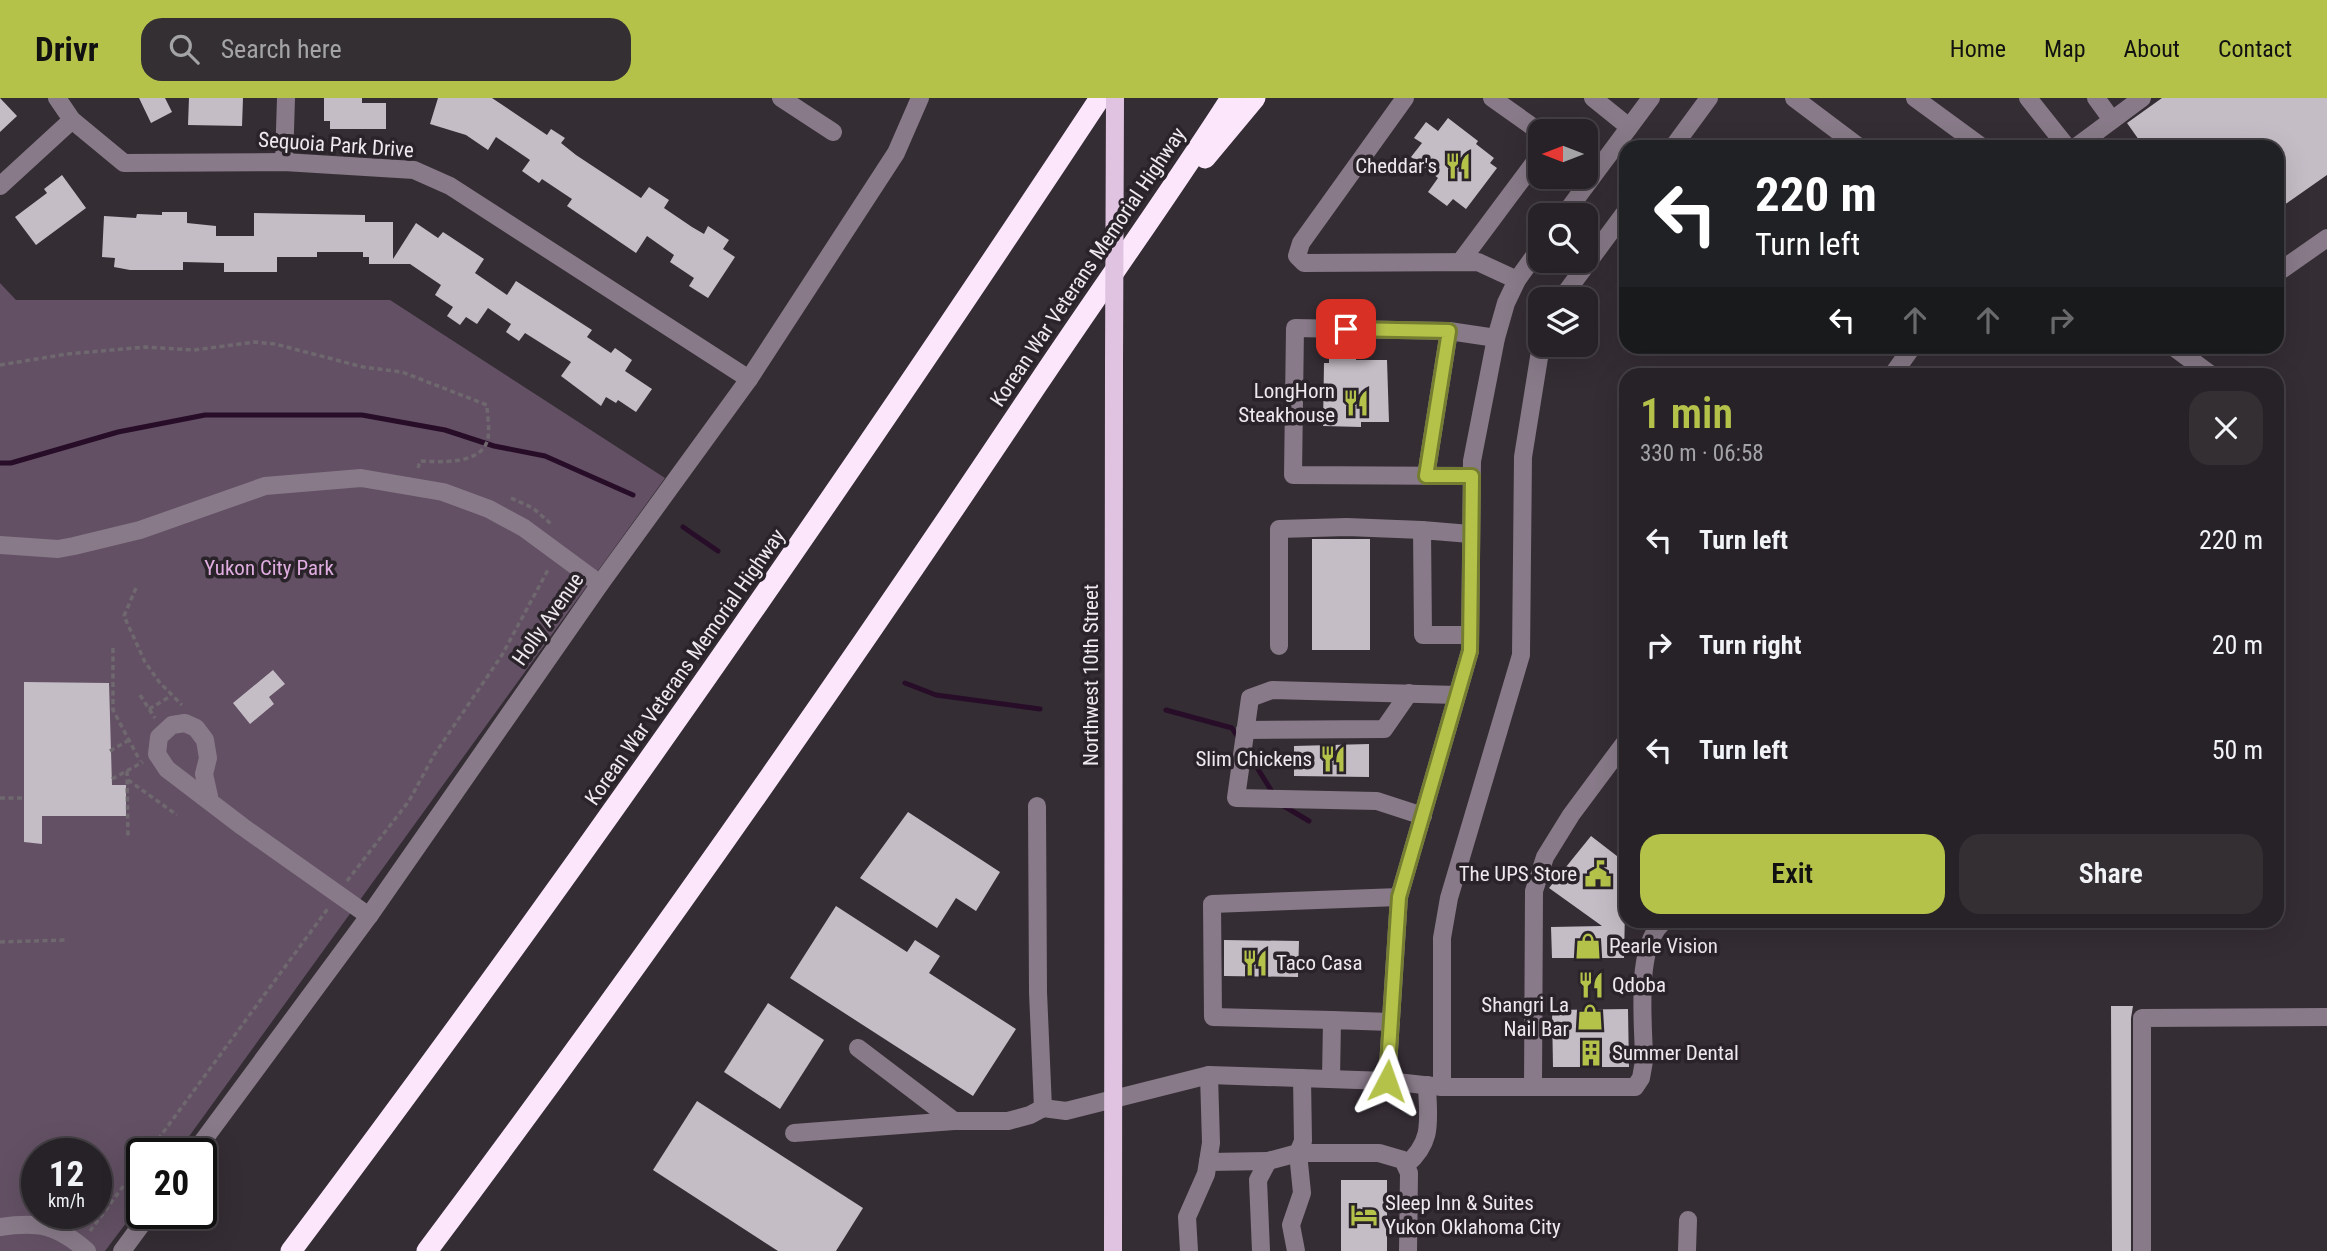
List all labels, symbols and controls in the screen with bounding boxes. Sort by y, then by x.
search box [141,18,631,81]
text: Drivr [35,30,99,69]
icon: search [165,30,203,68]
text: Search here [221,34,342,64]
text: Home [1950,35,2006,63]
text: Map [2044,35,2086,63]
text: About [2124,35,2180,63]
text: Contact [2218,35,2292,63]
north arrow [1528,119,1598,189]
map controls [1528,119,1598,357]
street label: Korean War Veterans Memorial Highway [985,123,1191,411]
street label: Sequoia Park Drive [257,128,415,162]
restaurant icon: Cheddar's [1443,151,1473,181]
place label: Cheddar's [1355,154,1437,178]
text: 220 m [1755,166,1877,223]
icon: left [1640,168,1731,259]
button: search [1528,203,1598,273]
text: Turn left [1755,225,1860,263]
button: layers [1528,287,1598,357]
pin [1316,299,1376,359]
icon: left [1823,301,1861,339]
icon: ahead [1896,301,1934,339]
icon: ahead [1969,301,2007,339]
icon: right [2042,301,2080,339]
icon: arrive [1327,310,1365,348]
place label: LongHorn Steakhouse [1238,379,1335,427]
restaurant icon: LongHorn Steakhouse [1341,388,1371,418]
text: 1 min [1640,389,1733,438]
button: close [2189,391,2263,465]
text: 330 m · 06:58 [1640,440,1764,467]
icon: left [1640,521,1678,559]
street label: Korean War Veterans Memorial Highway [580,524,790,810]
text: Turn left [1699,525,1788,555]
text: 220 m [2199,525,2263,555]
park label: Yukon City Park [204,556,334,580]
street label: Holly Avenue [507,568,589,670]
street label: Northwest 10th Street [1079,584,1103,766]
icon: right [1640,626,1678,664]
text: Turn right [1699,630,1801,660]
text: 20 m [2212,630,2263,660]
icon: left [1640,731,1678,769]
text: Turn left [1699,735,1788,765]
text: 50 m [2212,735,2263,765]
restaurant icon: Slim Chickens [1318,744,1348,774]
place label: Slim Chickens [1195,747,1312,771]
button: Exit [1640,834,1945,914]
button: Share [1959,834,2263,914]
public building icon: The UPS Store [1583,859,1613,889]
place label: The UPS Store [1459,862,1577,886]
shop icon: Pearle Vision [1573,931,1603,961]
place label: Pearle Vision [1609,934,1718,958]
restaurant icon: Taco Casa [1240,948,1270,978]
place label: Taco Casa [1276,951,1363,975]
restaurant icon: Qdoba [1576,970,1606,1000]
place label: Qdoba [1612,973,1666,997]
place label: Shangri La Nail Bar [1481,993,1569,1041]
shop icon: Shangri La Nail Bar [1575,1002,1605,1032]
building icon: Summer Dental [1576,1038,1606,1068]
place label: Summer Dental [1612,1041,1739,1065]
position arrow [1350,1044,1424,1118]
speed limit sign: 20 [126,1138,217,1229]
text: 12 [49,1154,84,1195]
text: km/h [48,1190,85,1211]
place label: Sleep Inn & Suites Yukon Oklahoma City [1385,1191,1561,1239]
hotel icon: Sleep Inn & Suites Yukon Oklahoma City [1349,1200,1379,1230]

